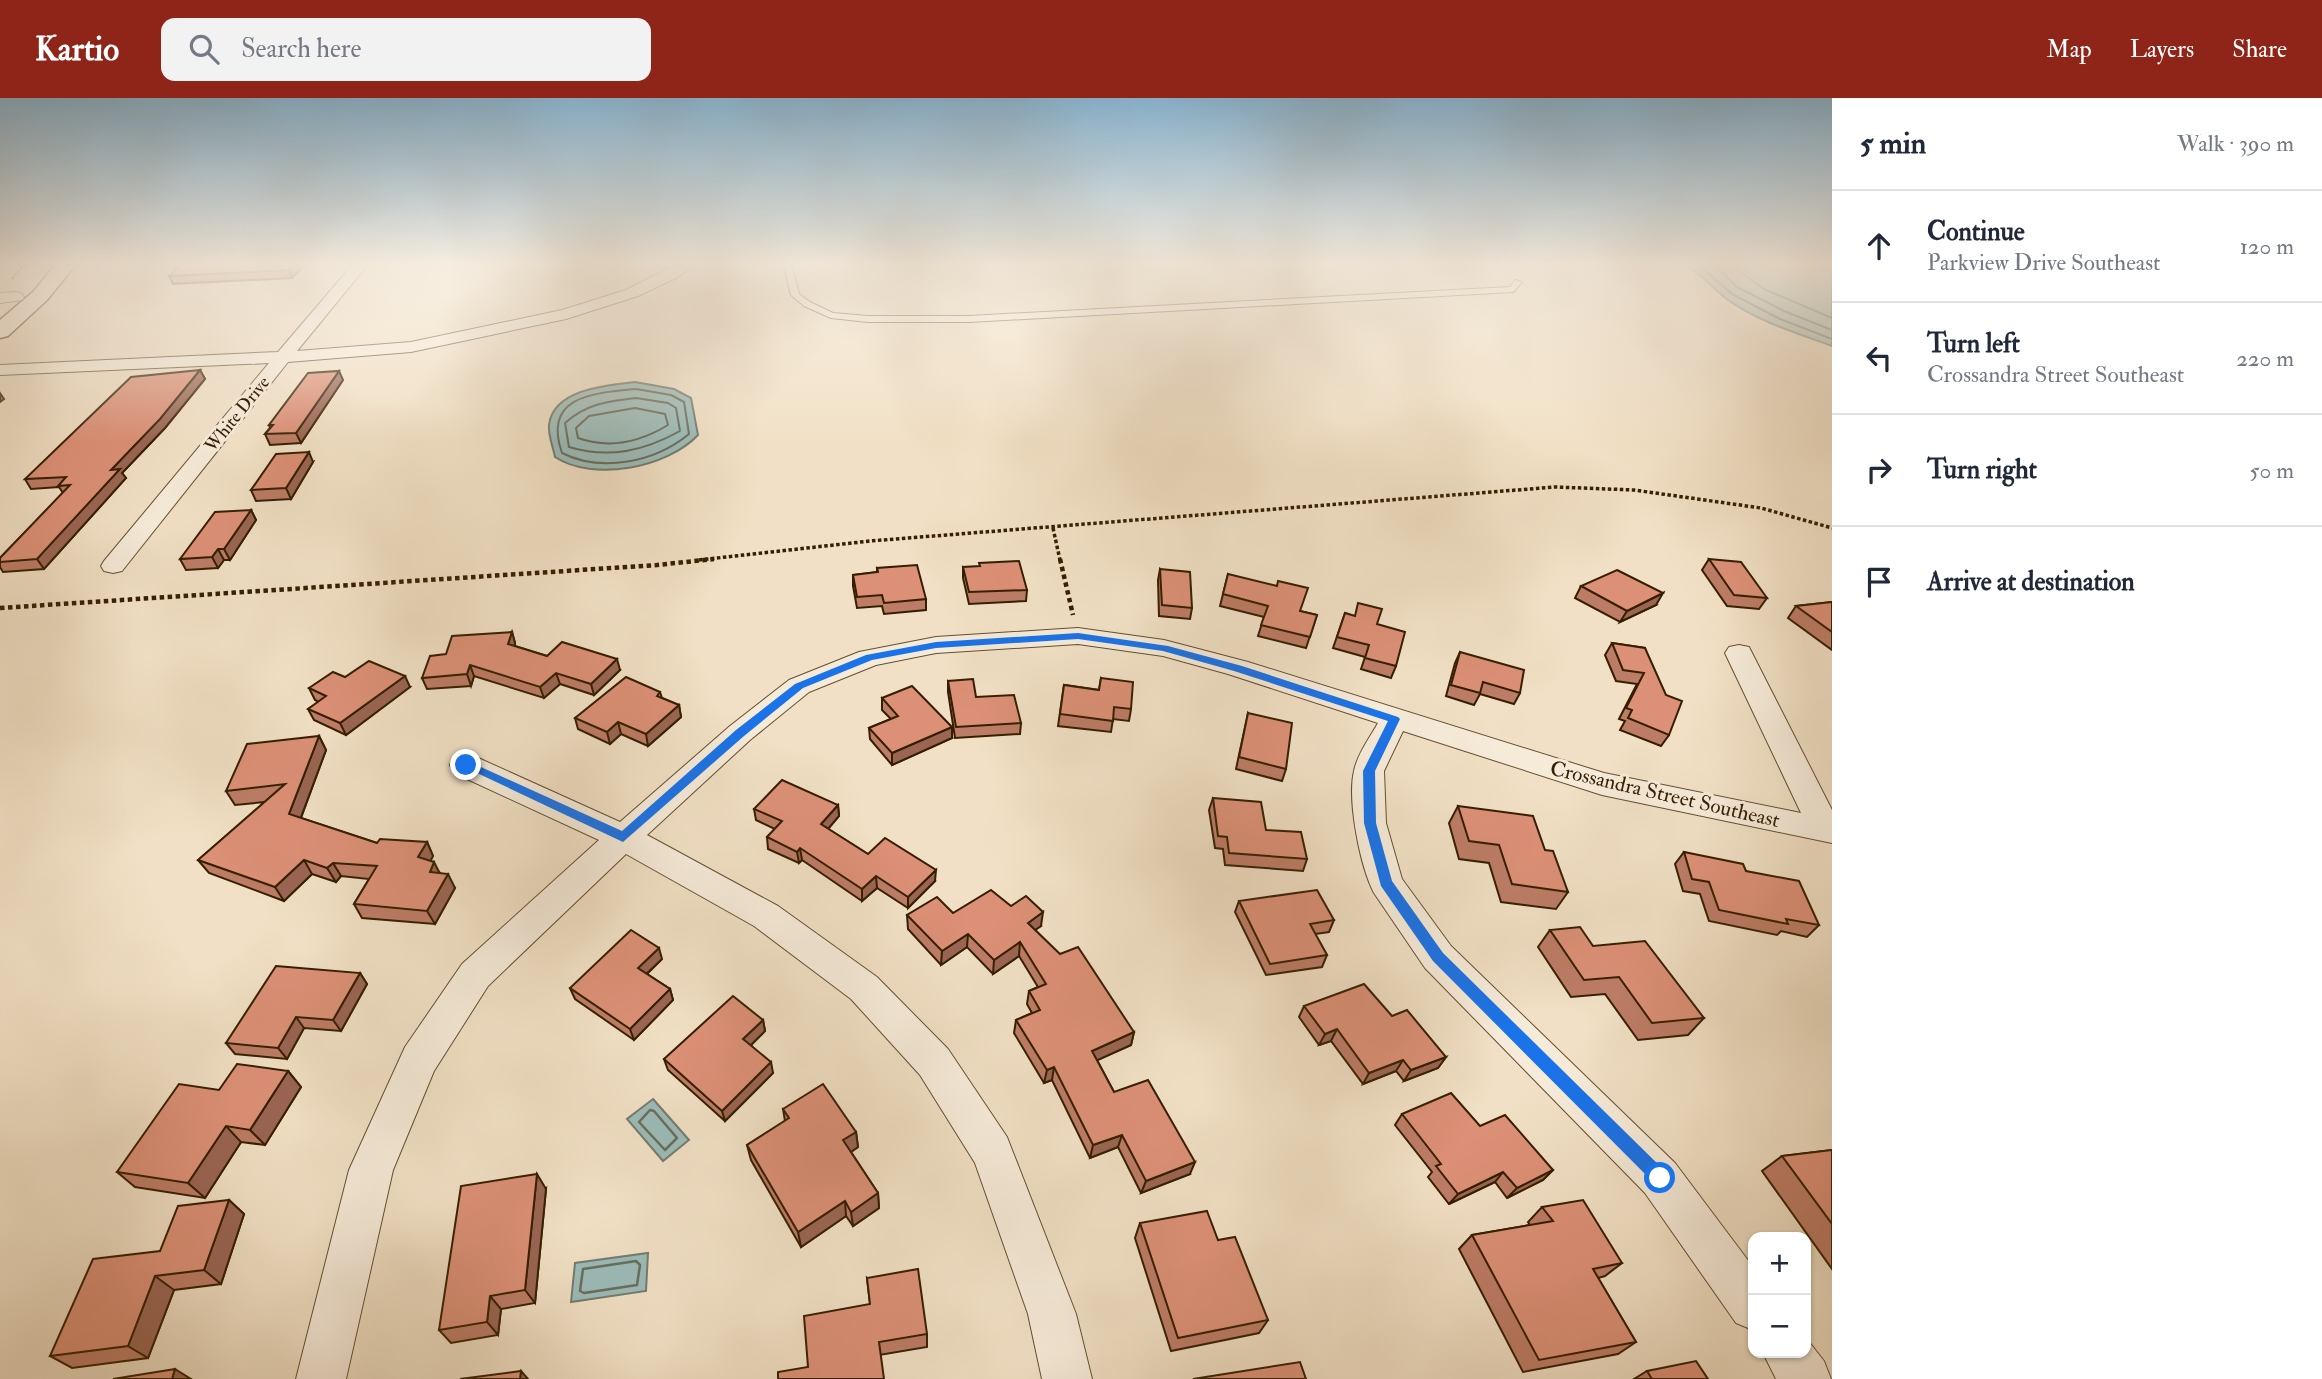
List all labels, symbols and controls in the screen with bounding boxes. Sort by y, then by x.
search box [161,18,651,81]
text: Kartio [35,29,119,70]
icon: search [185,30,223,68]
text: Search here [241,33,361,65]
text: Map [2047,34,2092,65]
text: Layers [2130,34,2194,65]
text: Share [2232,34,2287,65]
text: 5 min [1860,125,1926,162]
text: Walk · 390 m [2177,129,2294,158]
text: Continue [1927,216,2025,248]
icon: ahead [1860,227,1898,265]
text: 120 m [2240,232,2294,261]
text: Parkview Drive Southeast [1927,248,2161,277]
text: Turn left [1927,328,2020,360]
icon: left [1860,339,1898,377]
text: 220 m [2236,344,2294,373]
text: Crossandra Street Southeast [1927,360,2184,389]
street label: White Drive [199,371,275,458]
icon: right [1860,451,1898,489]
text: Turn right [1927,454,2037,486]
text: 50 m [2250,456,2294,485]
icon: arrive [1860,563,1898,601]
text: Arrive at destination [1927,566,2135,598]
route end [450,749,481,780]
street label: Crossandra Street Southeast [1547,755,1783,834]
route start [1644,1162,1675,1193]
map controls [1748,1232,1811,1358]
button: + [1748,1232,1811,1295]
button: − [1748,1295,1811,1358]

